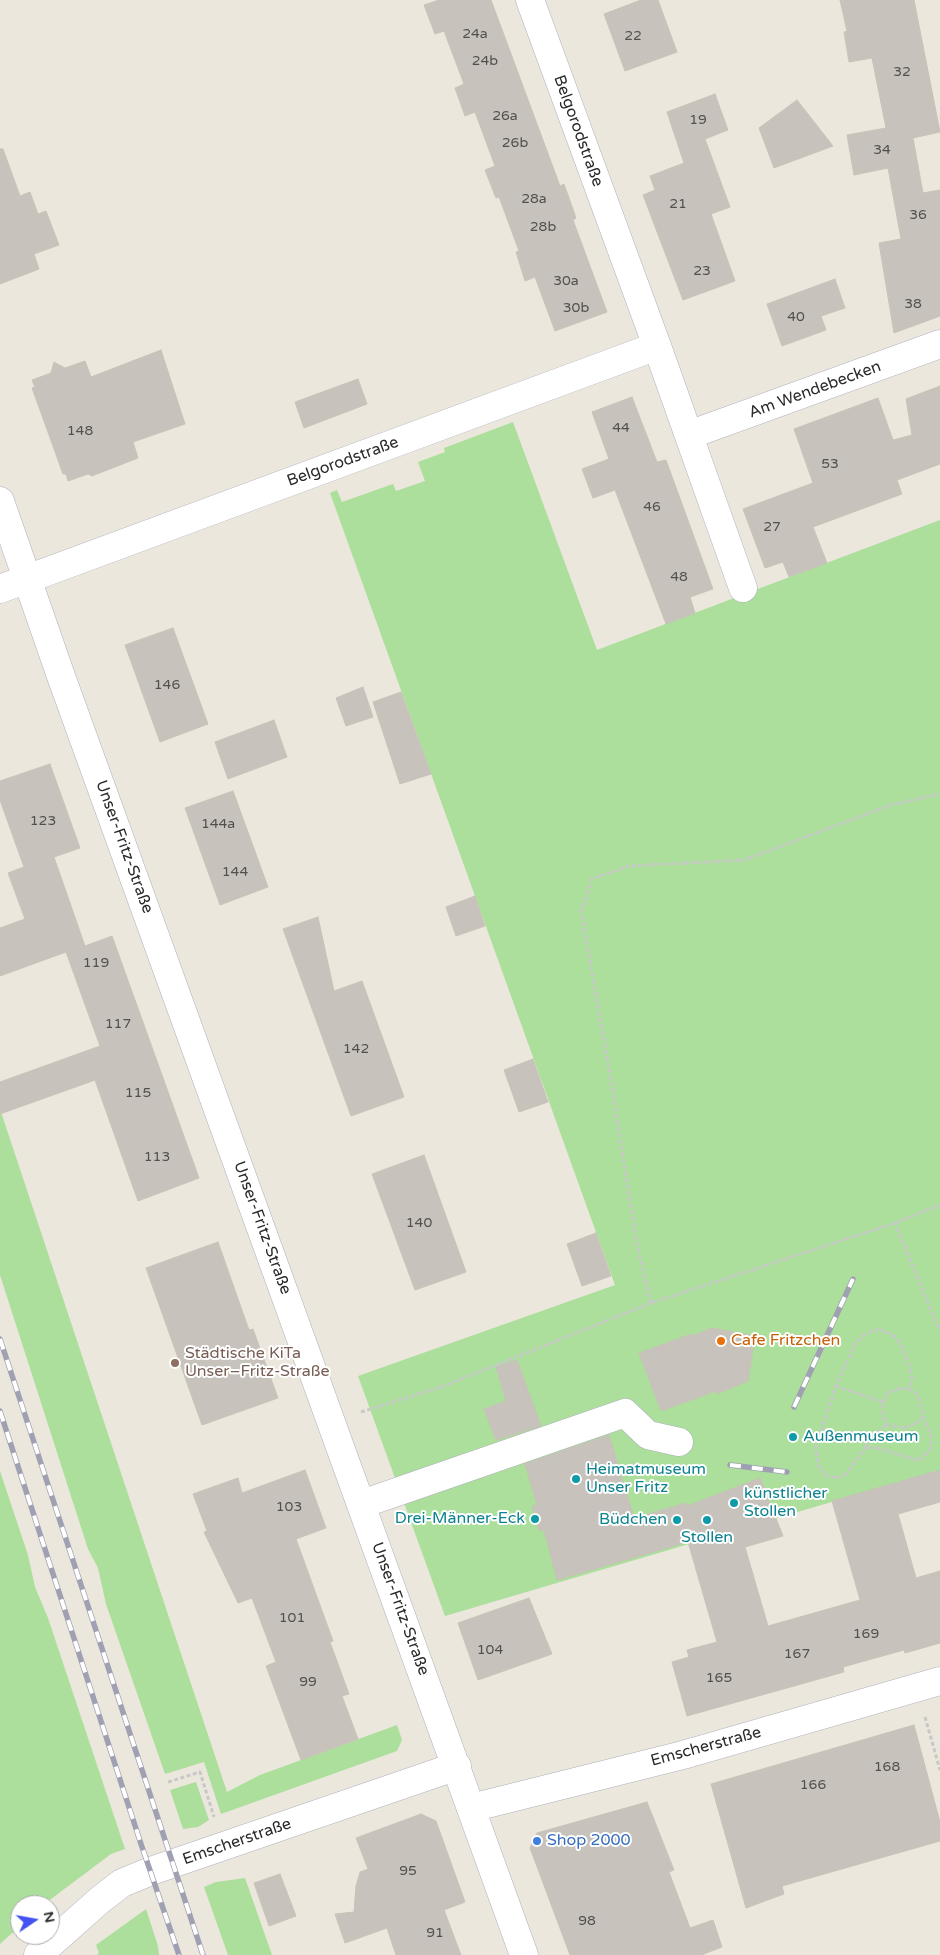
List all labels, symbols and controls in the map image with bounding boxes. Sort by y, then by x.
house number: 24a [462,26,488,42]
house number: 22 [624,28,642,44]
house number: 24b [472,53,498,69]
house number: 32 [893,64,911,80]
street label: Belgorodstraße [549,73,607,189]
house number: 26a [492,108,518,124]
house number: 19 [689,112,707,128]
house number: 26b [502,135,528,151]
house number: 34 [873,142,891,158]
house number: 28a [521,191,547,207]
house number: 21 [669,196,687,212]
house number: 36 [909,207,927,223]
house number: 28b [530,219,556,235]
house number: 23 [693,263,711,279]
house number: 30a [553,273,579,289]
house number: 38 [904,296,922,312]
house number: 30b [563,300,589,316]
house number: 40 [787,309,805,325]
street label: Am Wendebecken [746,357,884,423]
house number: 44 [612,420,630,436]
house number: 148 [67,423,93,439]
street label: Belgorodstraße [285,433,401,491]
house number: 53 [821,456,839,472]
house number: 46 [643,499,661,515]
house number: 27 [763,519,781,535]
house number: 48 [670,569,688,585]
house number: 146 [154,677,180,693]
street label: Unser-Fritz-Straße [91,778,157,916]
house number: 123 [30,813,56,829]
house number: 144a [201,816,235,832]
house number: 144 [222,864,248,880]
house number: 119 [83,955,109,971]
house number: 117 [105,1016,131,1032]
house number: 142 [343,1041,369,1057]
house number: 115 [125,1085,151,1101]
house number: 113 [144,1149,170,1165]
street label: Unser-Fritz-Straße [229,1159,295,1297]
house number: 140 [406,1215,432,1231]
place label: Cafe Fritzchen [731,1331,840,1351]
marker: Cafe Fritzchen [715,1335,727,1347]
place label: Städtische KiTa Unser–Fritz-Straße [185,1344,330,1382]
marker: Städtische KiTa Unser–Fritz-Straße [169,1357,181,1369]
place label: Außenmuseum [803,1427,919,1447]
marker: Außenmuseum [787,1431,799,1443]
place label: Heimatmuseum Unser Fritz [586,1460,706,1498]
marker: Heimatmuseum Unser Fritz [570,1473,582,1485]
place label: künstlicher Stollen [744,1484,827,1522]
marker: künstlicher Stollen [728,1497,740,1509]
house number: 103 [276,1499,302,1515]
place label: Drei-Männer-Eck [395,1509,525,1529]
place label: Büdchen [599,1510,667,1530]
marker: Drei-Männer-Eck [529,1513,541,1525]
marker: Büdchen [671,1514,683,1526]
marker: Stollen [701,1514,713,1526]
place label: Stollen [681,1528,733,1548]
street label: Unser-Fritz-Straße [367,1540,433,1678]
house number: 101 [279,1610,305,1626]
house number: 169 [853,1626,879,1642]
house number: 104 [477,1642,503,1658]
house number: 167 [784,1646,810,1662]
house number: 165 [706,1670,732,1686]
house number: 99 [299,1674,317,1690]
street label: Emscherstraße [649,1723,763,1771]
house number: 168 [874,1759,900,1775]
house number: 166 [800,1777,826,1793]
street label: Emscherstraße [180,1814,294,1870]
place label: Shop 2000 [547,1831,631,1851]
marker: Shop 2000 [531,1835,543,1847]
house number: 95 [399,1863,417,1879]
north arrow [10,1895,60,1945]
text: N [40,1910,59,1924]
house number: 98 [578,1913,596,1929]
house number: 91 [426,1925,444,1941]

